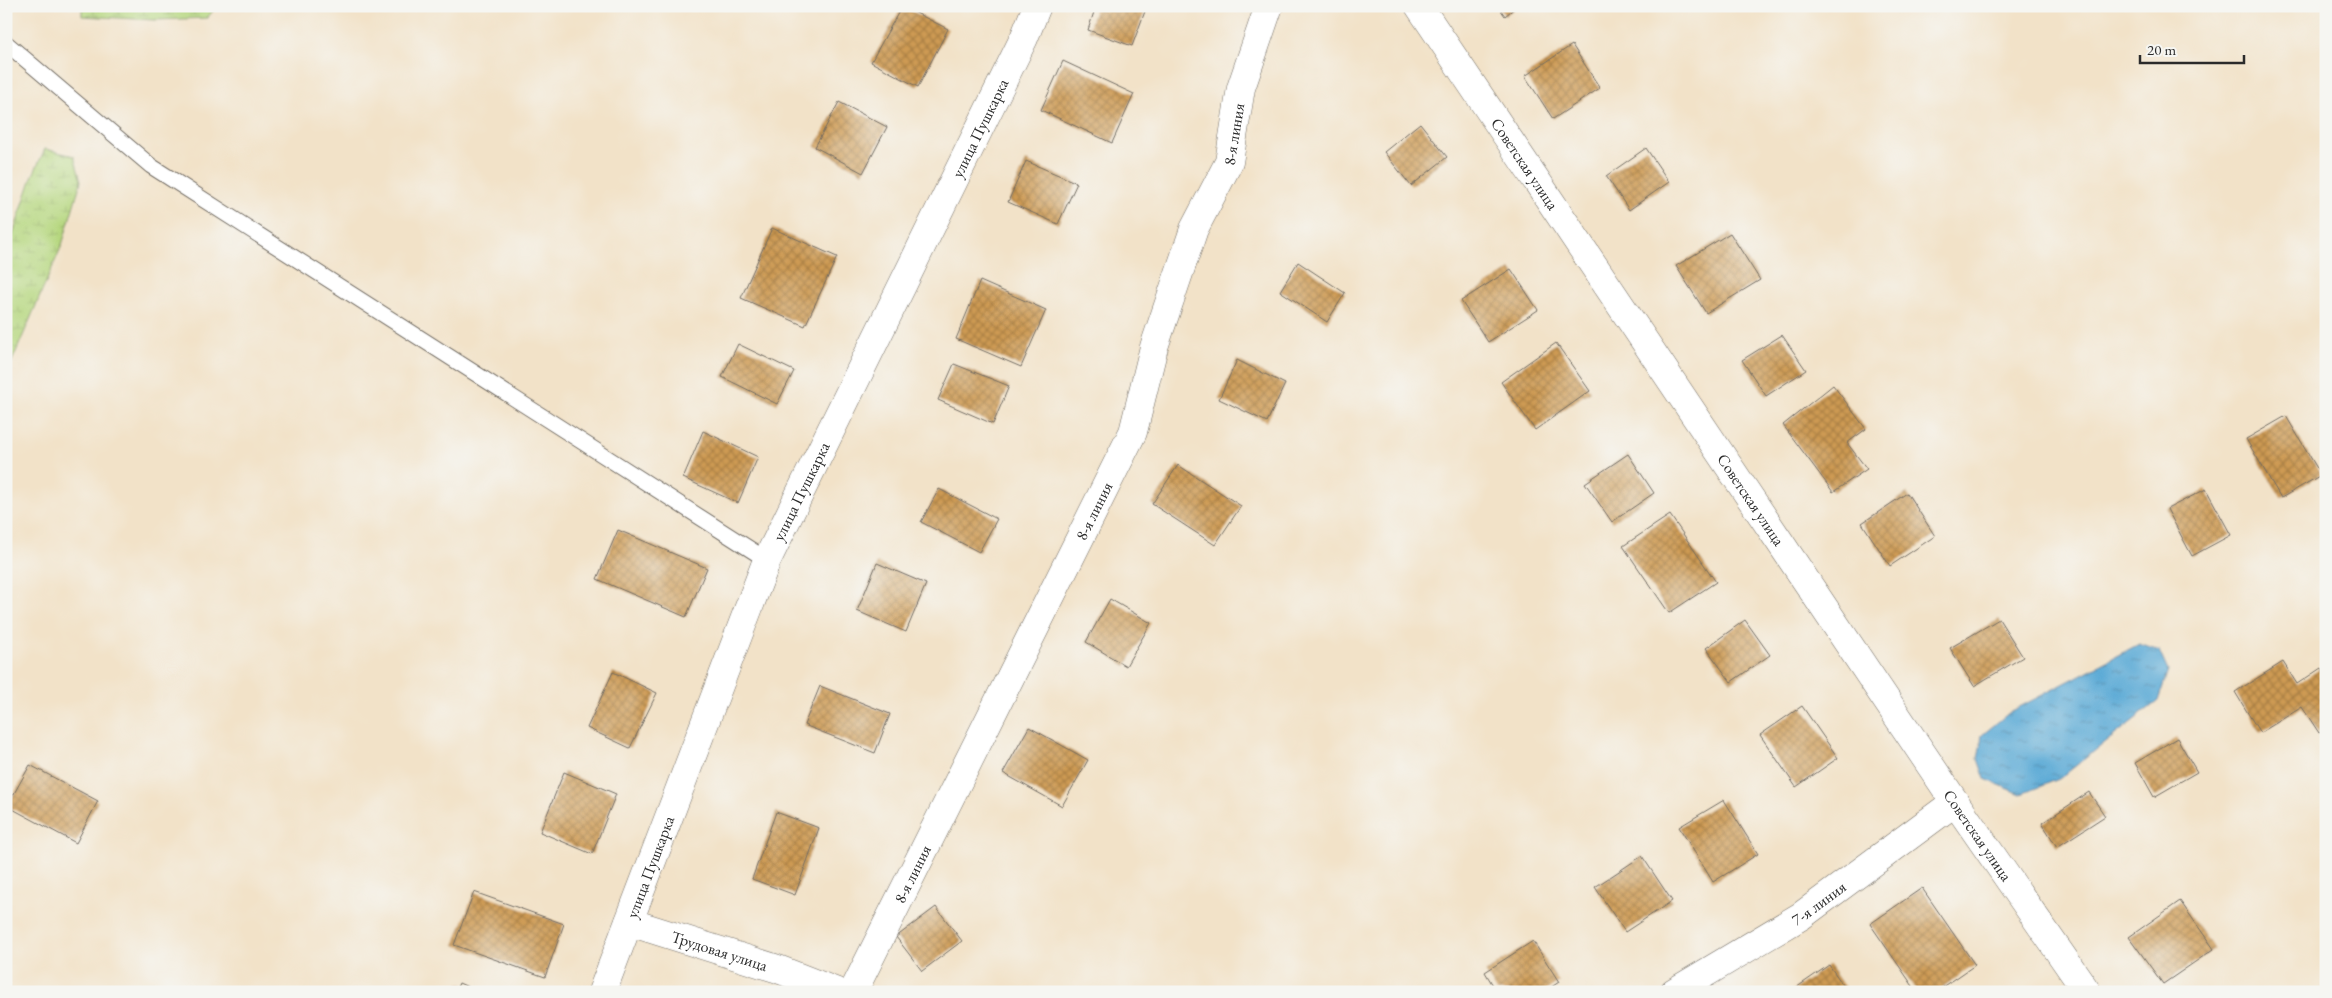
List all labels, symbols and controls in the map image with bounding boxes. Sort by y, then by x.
scale bar [2140,32,2243,64]
text: 20 m [2147,40,2176,59]
street label: улица Пушкарка [946,74,1013,181]
street label: 8-я линия [1218,102,1249,167]
street label: Советская улица [1487,113,1564,214]
street label: улица Пушкарка [768,438,834,544]
street label: Советская улица [1713,449,1790,550]
street label: 8-я линия [1070,478,1117,543]
street label: Советская улица [1939,785,2017,885]
street label: улица Пушкарка [621,812,679,921]
street label: 8-я линия [889,841,935,907]
street label: 7-я линия [1788,876,1850,930]
street label: Трудовая улица [669,926,771,976]

